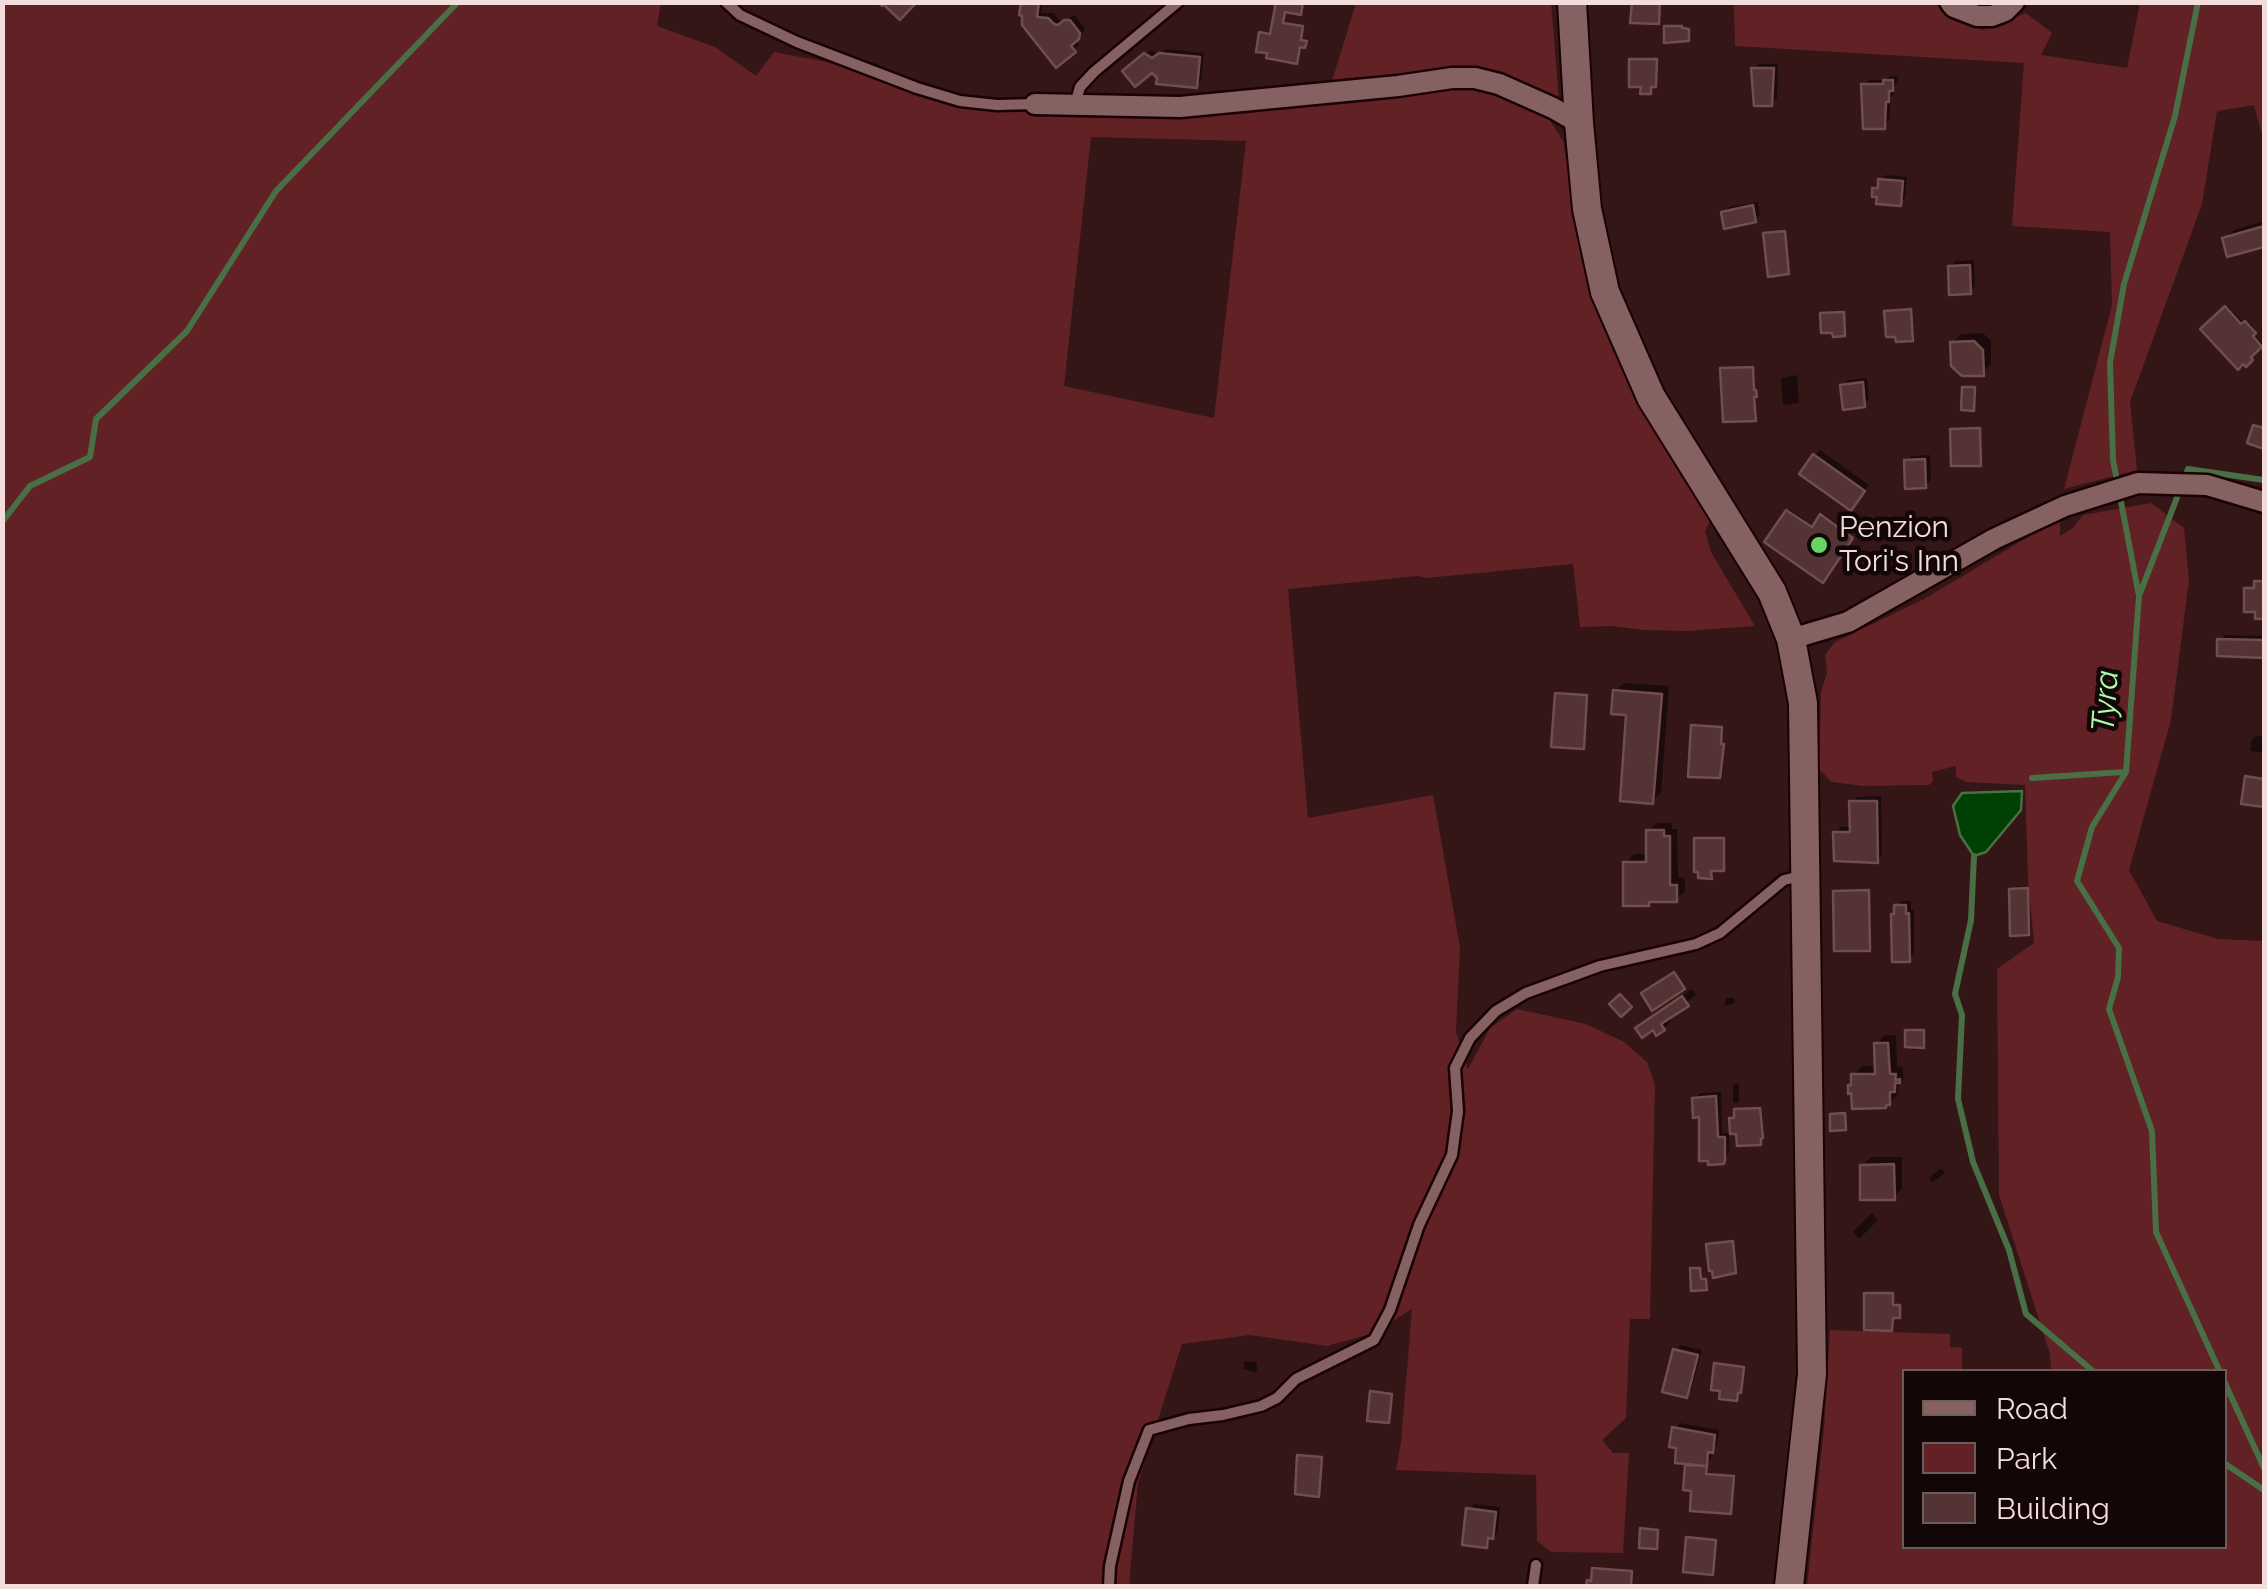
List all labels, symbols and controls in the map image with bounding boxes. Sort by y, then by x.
place label: Penzion Tori's Inn [1839,510,1959,580]
marker: Penzion Tori's Inn [1808,534,1830,556]
water label: Tyra [2085,669,2127,733]
legend [1902,1369,2227,1549]
text: Road [1996,1391,2068,1426]
text: Park [1996,1441,2057,1476]
text: Building [1996,1491,2110,1526]

